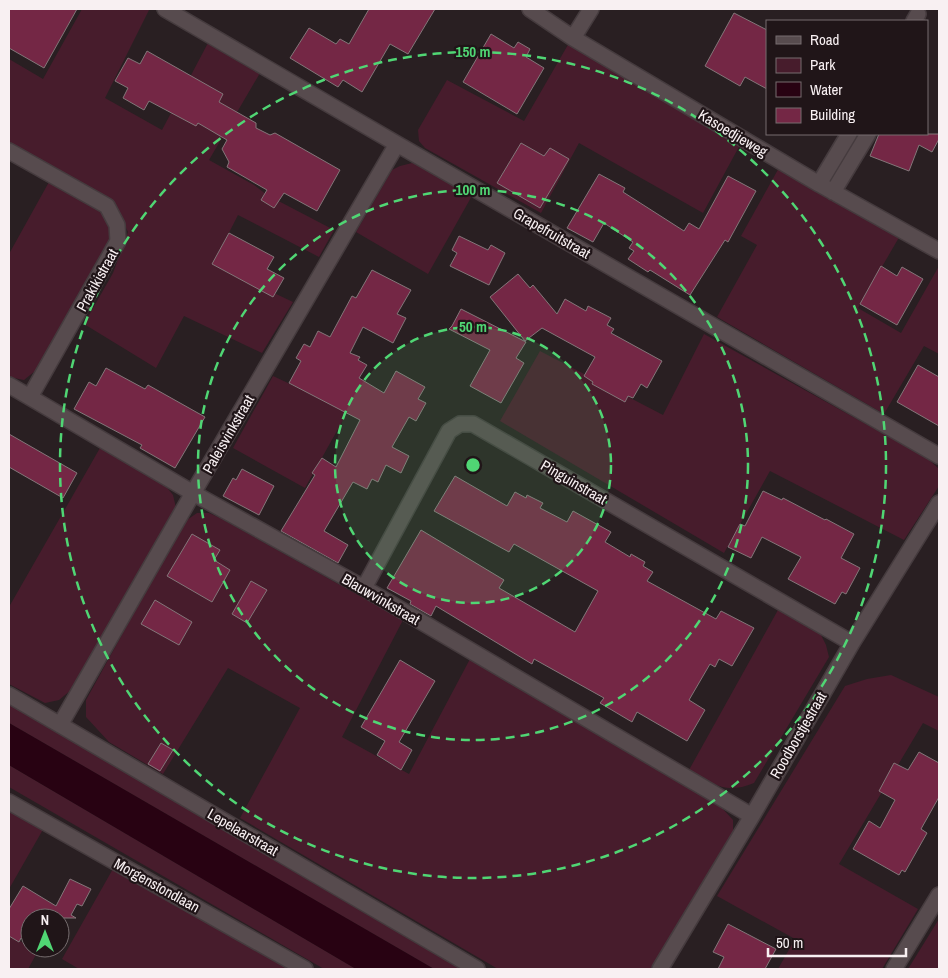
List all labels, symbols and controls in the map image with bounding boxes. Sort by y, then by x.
legend [766,20,928,135]
text: Road [810,29,839,50]
text: 150 m [456,41,490,62]
text: Park [810,54,836,75]
text: Water [810,79,842,100]
street label: Kasoedjieweg [694,104,772,162]
text: Building [810,104,855,125]
text: 100 m [456,179,490,200]
street label: Grapefruitstraat [509,202,595,264]
street label: Prakikistraat [71,244,123,315]
text: 50 m [459,316,487,337]
street label: Paleisvinkstraat [197,390,259,477]
street label: Pinguinstraat [537,455,611,510]
centre of rings [464,456,482,474]
street label: Blauwvinkstraat [338,568,424,630]
street label: Roodborstjestraat [765,687,832,782]
street label: Lepelaarstraat [204,803,283,861]
street label: Morgenstondlaan [110,853,204,917]
north arrow [20,908,70,958]
text: N [41,911,49,929]
scale bar [768,926,906,958]
text: 50 m [776,932,803,953]

